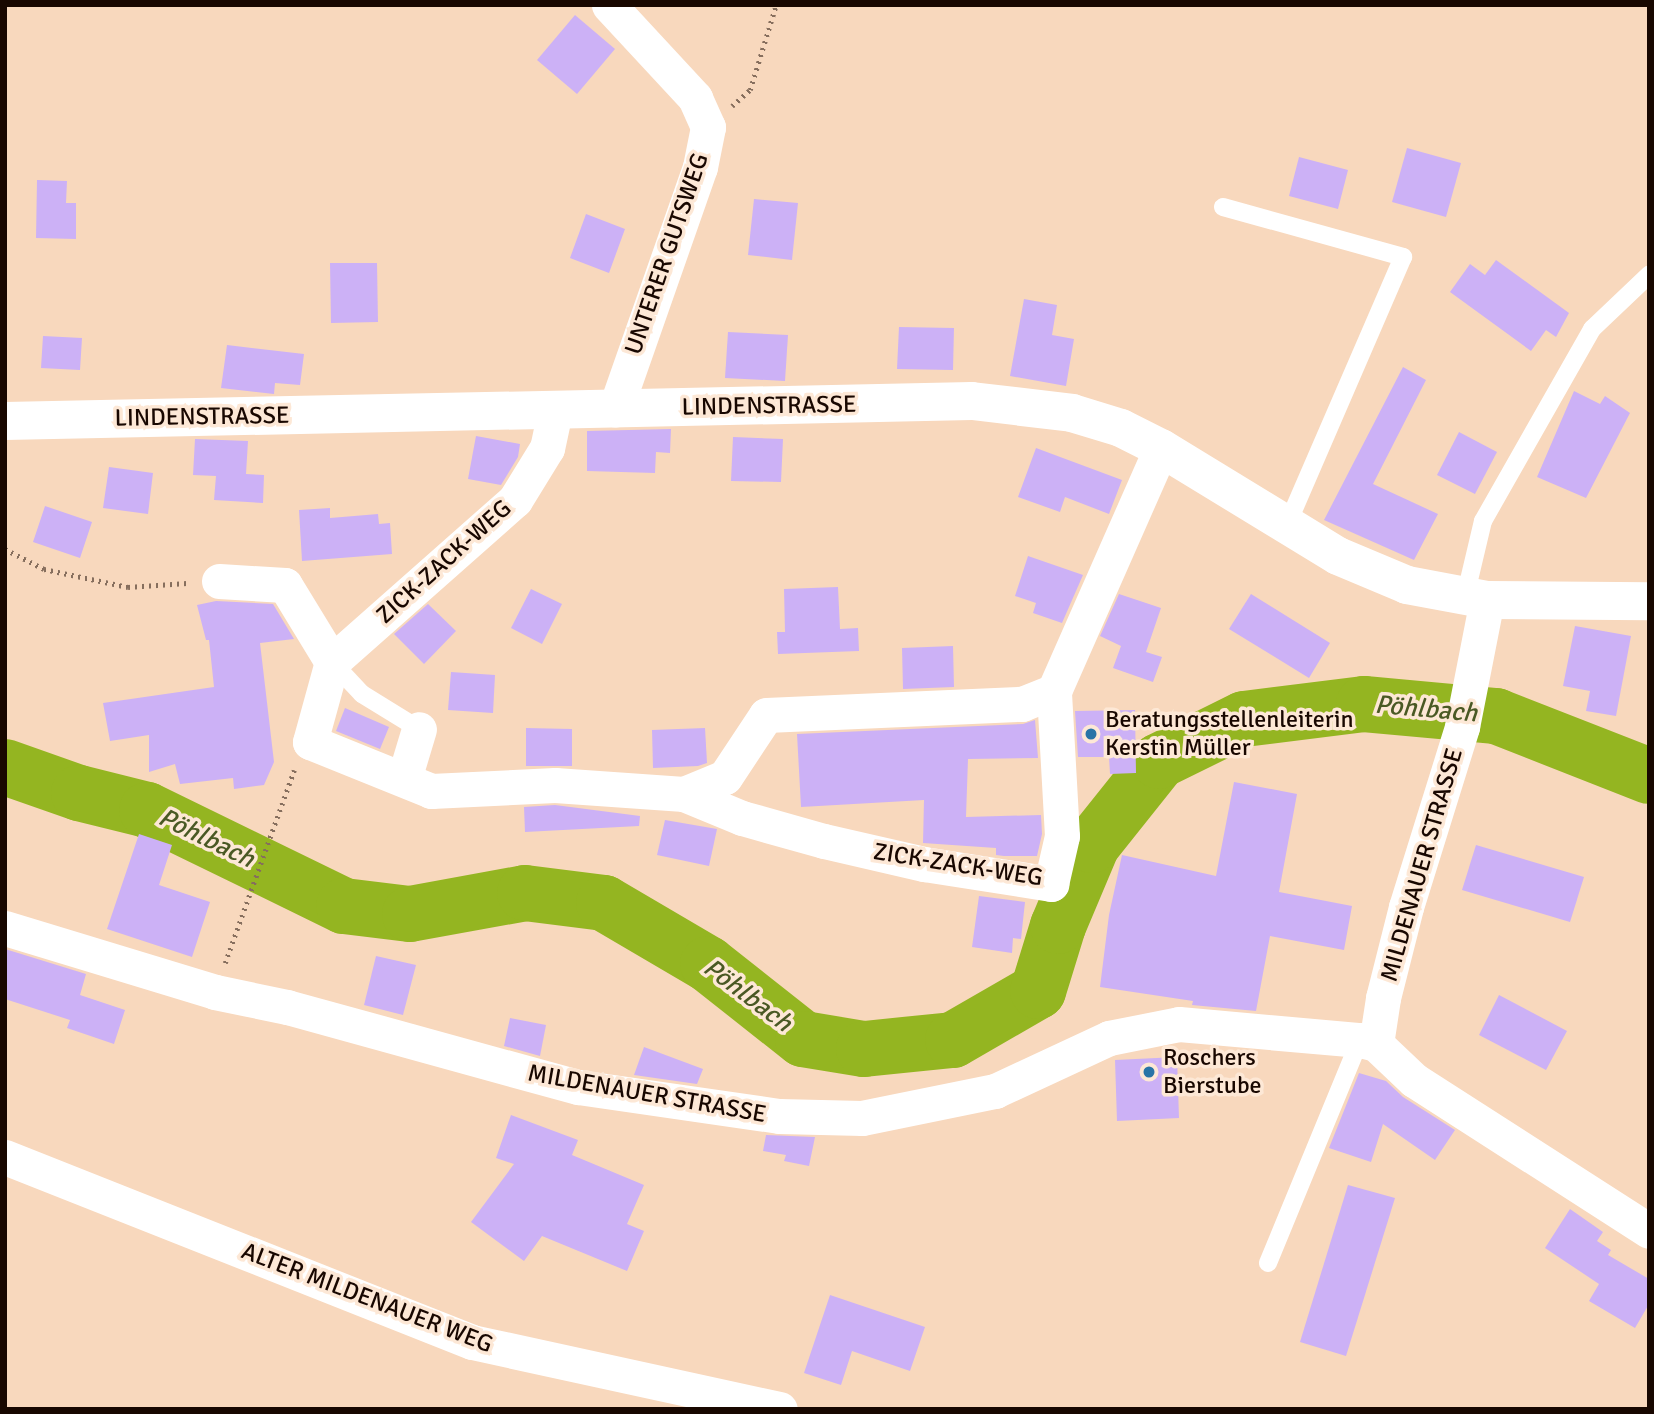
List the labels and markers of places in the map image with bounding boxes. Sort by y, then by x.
place label: Beratungsstellenleiterin Kerstin Müller [1105,706,1354,762]
marker: Beratungsstellenleiterin Kerstin Müller [1083,726,1099,742]
place label: Roschers Bierstube [1163,1044,1262,1100]
marker: Roschers Bierstube [1141,1064,1157,1080]

